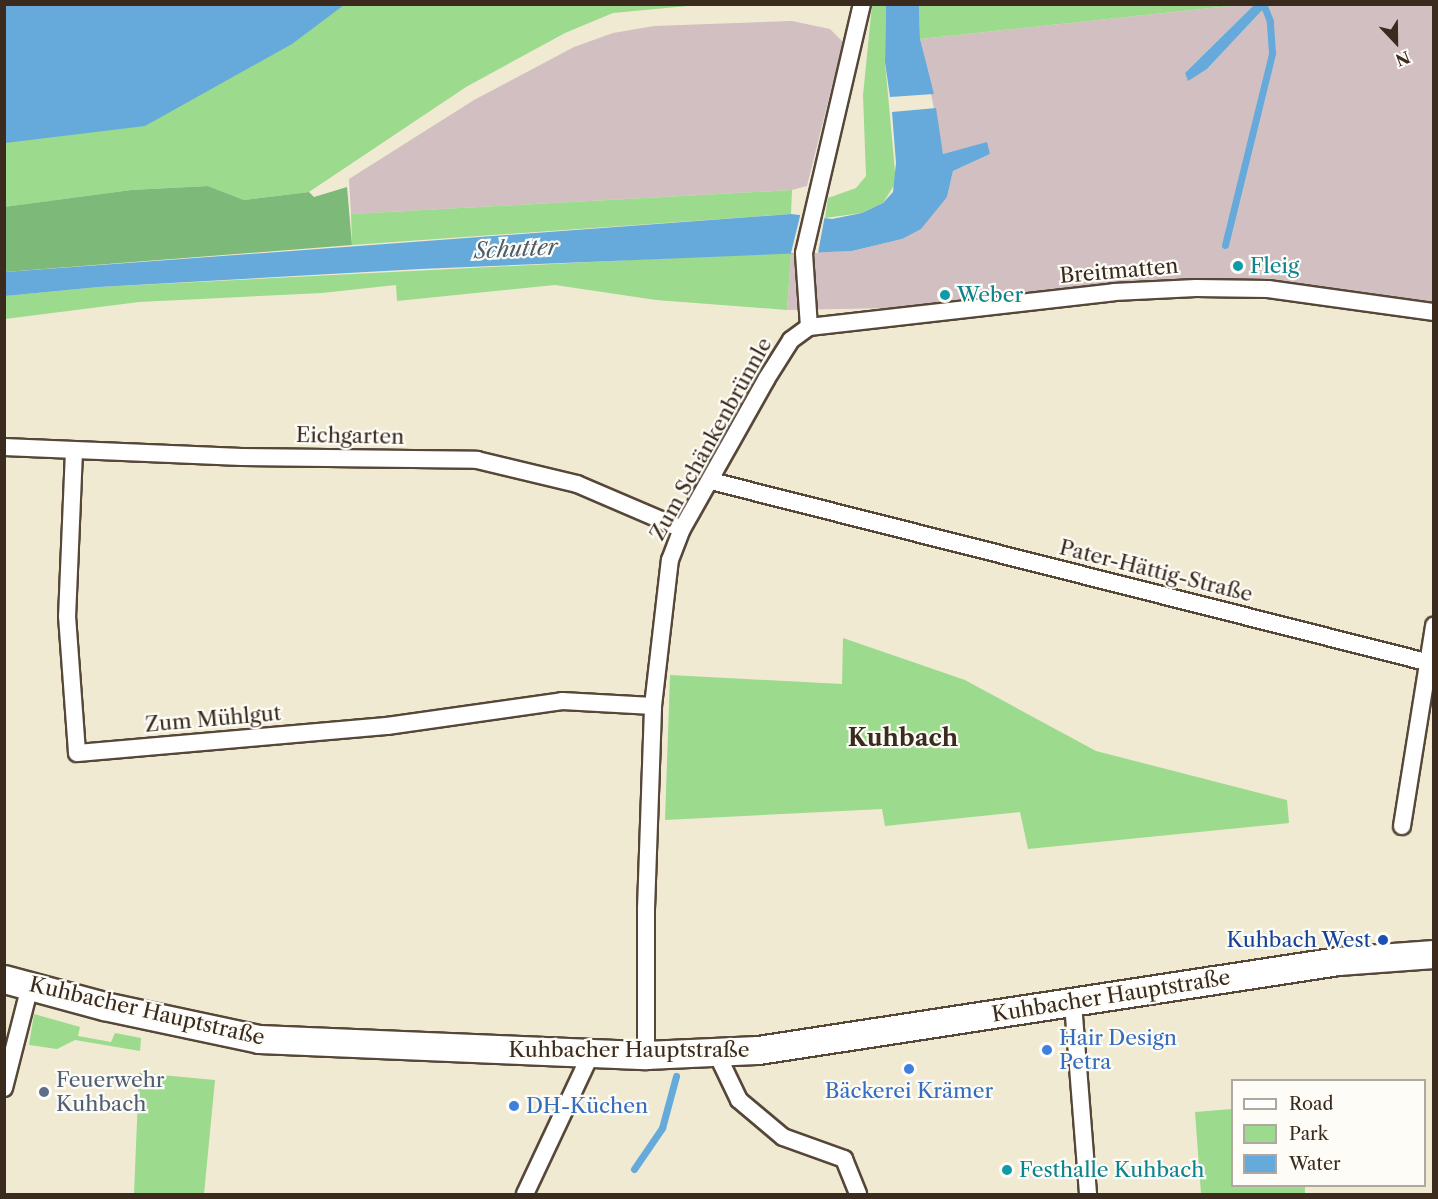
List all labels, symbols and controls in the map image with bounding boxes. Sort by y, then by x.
north arrow [1366,12,1426,72]
text: N [1393,47,1413,71]
water label: Schutter [473,234,559,264]
street label: Breitmatten [1059,253,1179,289]
place label: Fleig [1250,253,1299,279]
marker: Fleig [1231,259,1245,273]
place label: Weber [957,282,1023,308]
marker: Weber [938,288,952,302]
street label: Zum Schänkenbrünnle [645,333,777,545]
street label: Eichgarten [296,422,404,450]
street label: Pater-Hättig-Straße [1057,535,1255,607]
street label: Zum Mühlgut [144,701,282,737]
district label: Kuhbach [848,724,958,752]
place label: Kuhbach West [1226,927,1371,953]
marker: Kuhbach West [1376,933,1390,947]
street label: Kuhbacher Hauptstraße [990,965,1232,1027]
street label: Kuhbacher Hauptstraße [27,972,267,1050]
place label: Hair Design Petra [1059,1025,1177,1075]
street label: Kuhbacher Hauptstraße [508,1037,750,1063]
marker: Hair Design Petra [1040,1043,1054,1057]
marker: Bäckerei Krämer [902,1062,916,1076]
place label: Feuerwehr Kuhbach [56,1067,165,1117]
place label: Bäckerei Krämer [825,1078,993,1104]
legend [1231,1079,1426,1187]
marker: Feuerwehr Kuhbach [37,1085,51,1099]
place label: DH-Küchen [526,1093,648,1119]
text: Road [1289,1093,1334,1115]
marker: DH-Küchen [507,1099,521,1113]
text: Park [1289,1123,1328,1145]
text: Water [1289,1153,1341,1175]
place label: Festhalle Kuhbach [1019,1157,1204,1183]
marker: Festhalle Kuhbach [1000,1163,1014,1177]

